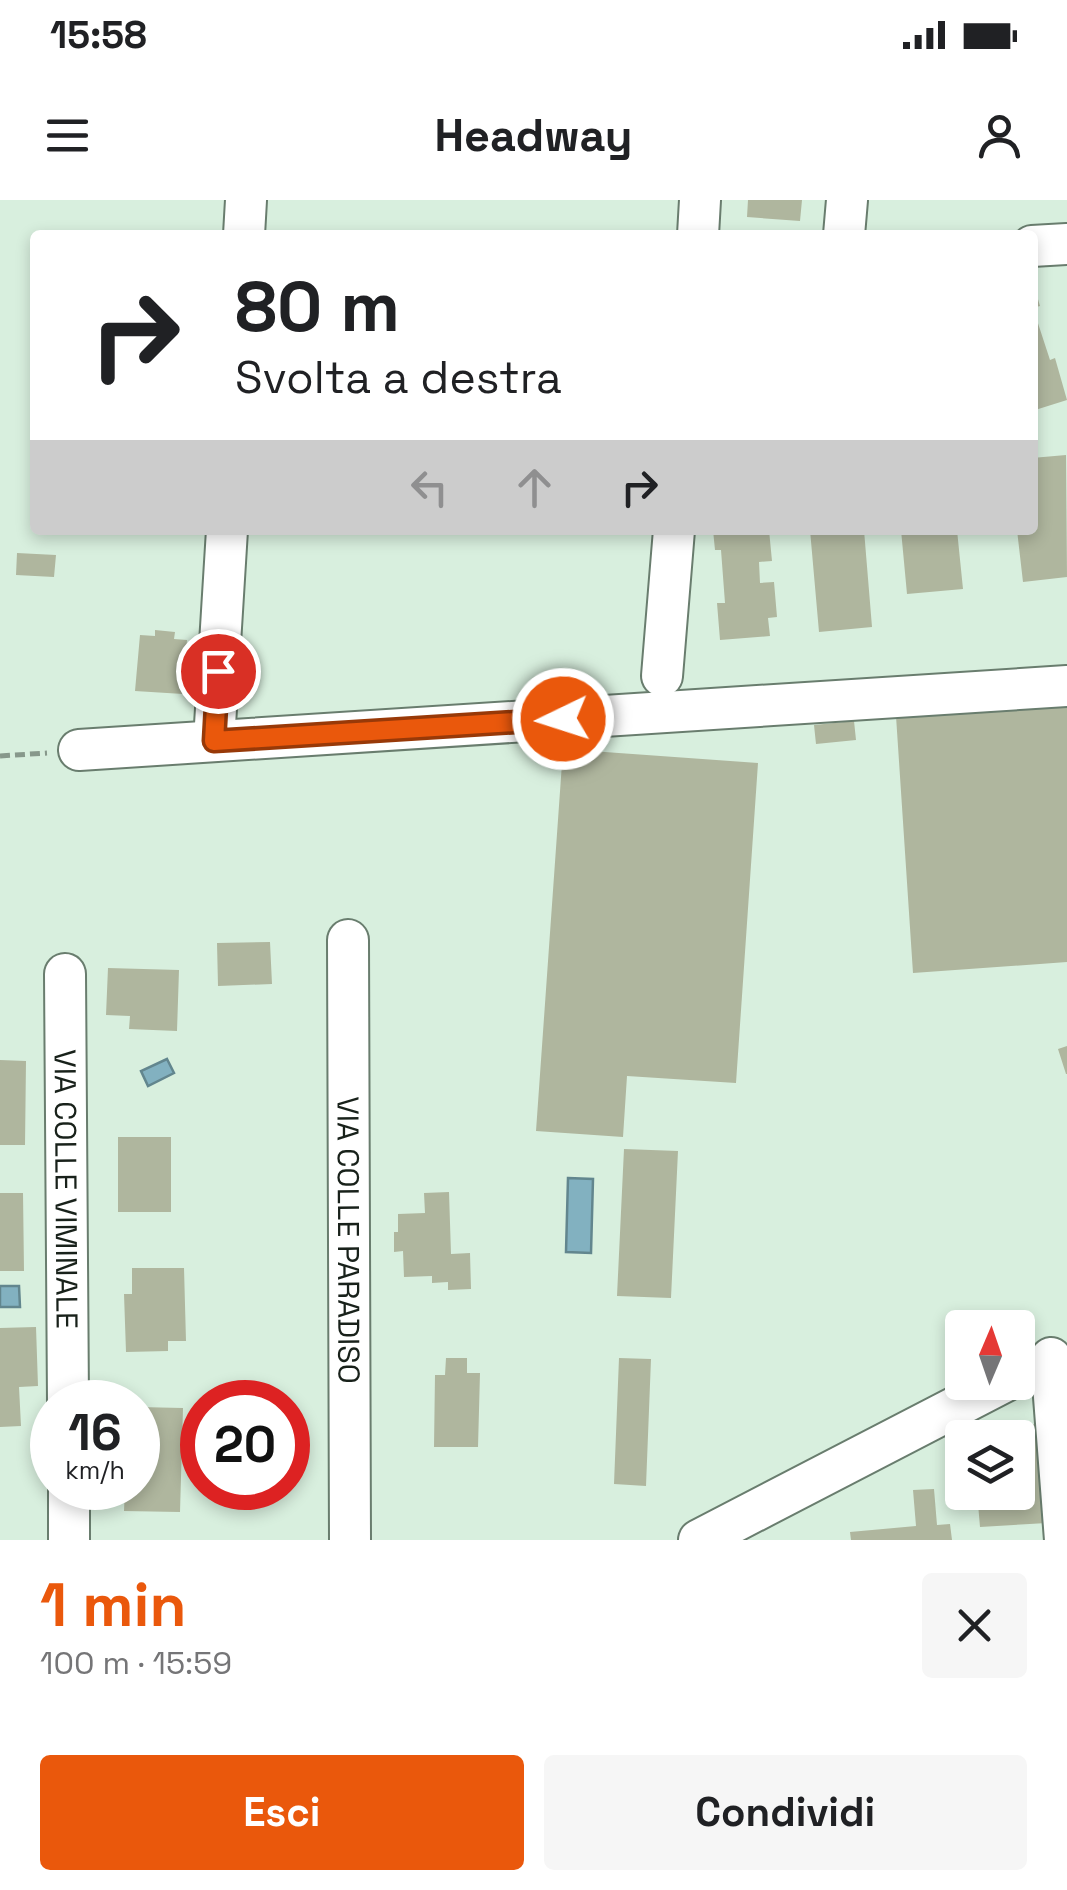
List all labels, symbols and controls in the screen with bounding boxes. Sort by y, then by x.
text: 15:58 [50,11,147,59]
text: Headway [434,107,633,164]
icon: menu [40,108,95,163]
icon: person [972,108,1027,163]
text: 80 m [235,262,400,351]
icon: right [70,270,200,400]
text: Svolta a destra [235,349,562,406]
icon: left [402,460,457,515]
icon: ahead [507,460,562,515]
icon: right [612,460,667,515]
pin [176,629,261,714]
icon: arrive [191,644,246,699]
position arrow [511,667,615,771]
street label: VIA COLLE VIMINALE [46,1049,87,1329]
street label: VIA COLLE PARADISO [329,1096,369,1384]
north arrow [945,1310,1035,1400]
map controls [945,1310,1035,1510]
speed limit sign: 20 [180,1380,310,1510]
text: 16 [68,1401,122,1465]
button: layers [945,1420,1035,1510]
text: km/h [65,1454,125,1486]
text: 1 min [40,1567,187,1644]
button: close [922,1573,1027,1678]
text: 100 m · 15:59 [40,1643,232,1683]
button: Esci [40,1755,524,1870]
button: Condividi [544,1755,1027,1870]

